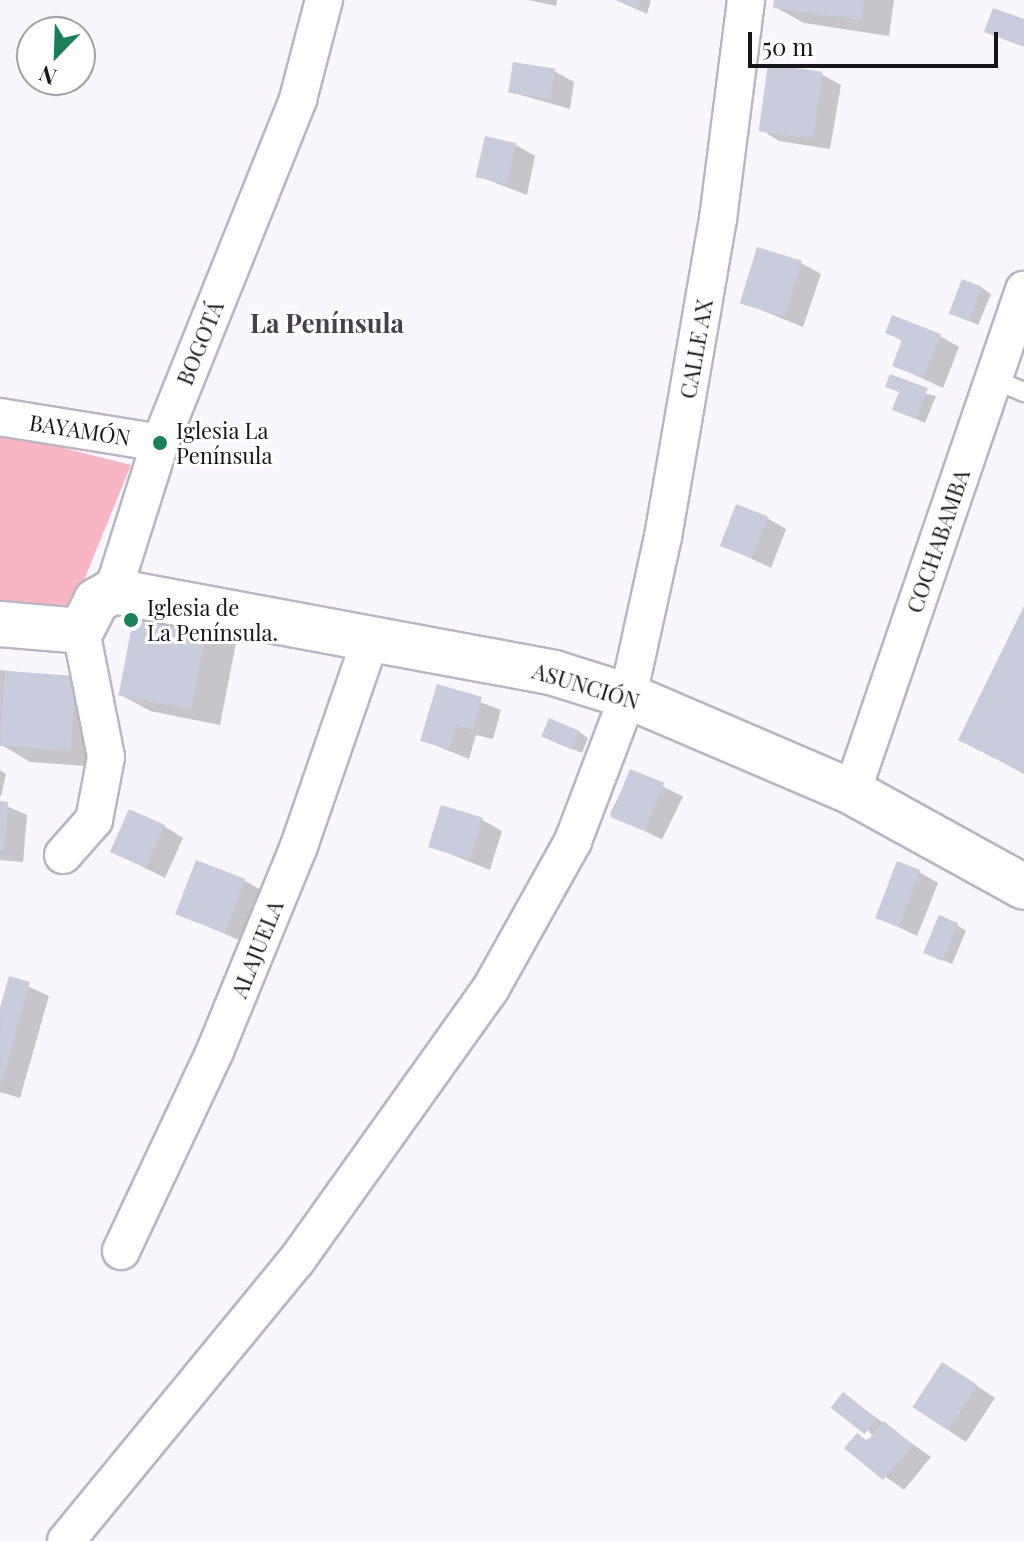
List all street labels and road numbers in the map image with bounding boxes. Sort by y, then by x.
street label: BOGOTÁ [171,297,229,389]
street label: CALLE AX [674,297,718,401]
street label: BAYAMÓN [27,409,133,451]
street label: COCHABAMBA [901,466,975,616]
street label: ASUNCIÓN [529,657,643,715]
street label: ALAJUELA [226,896,288,1002]

